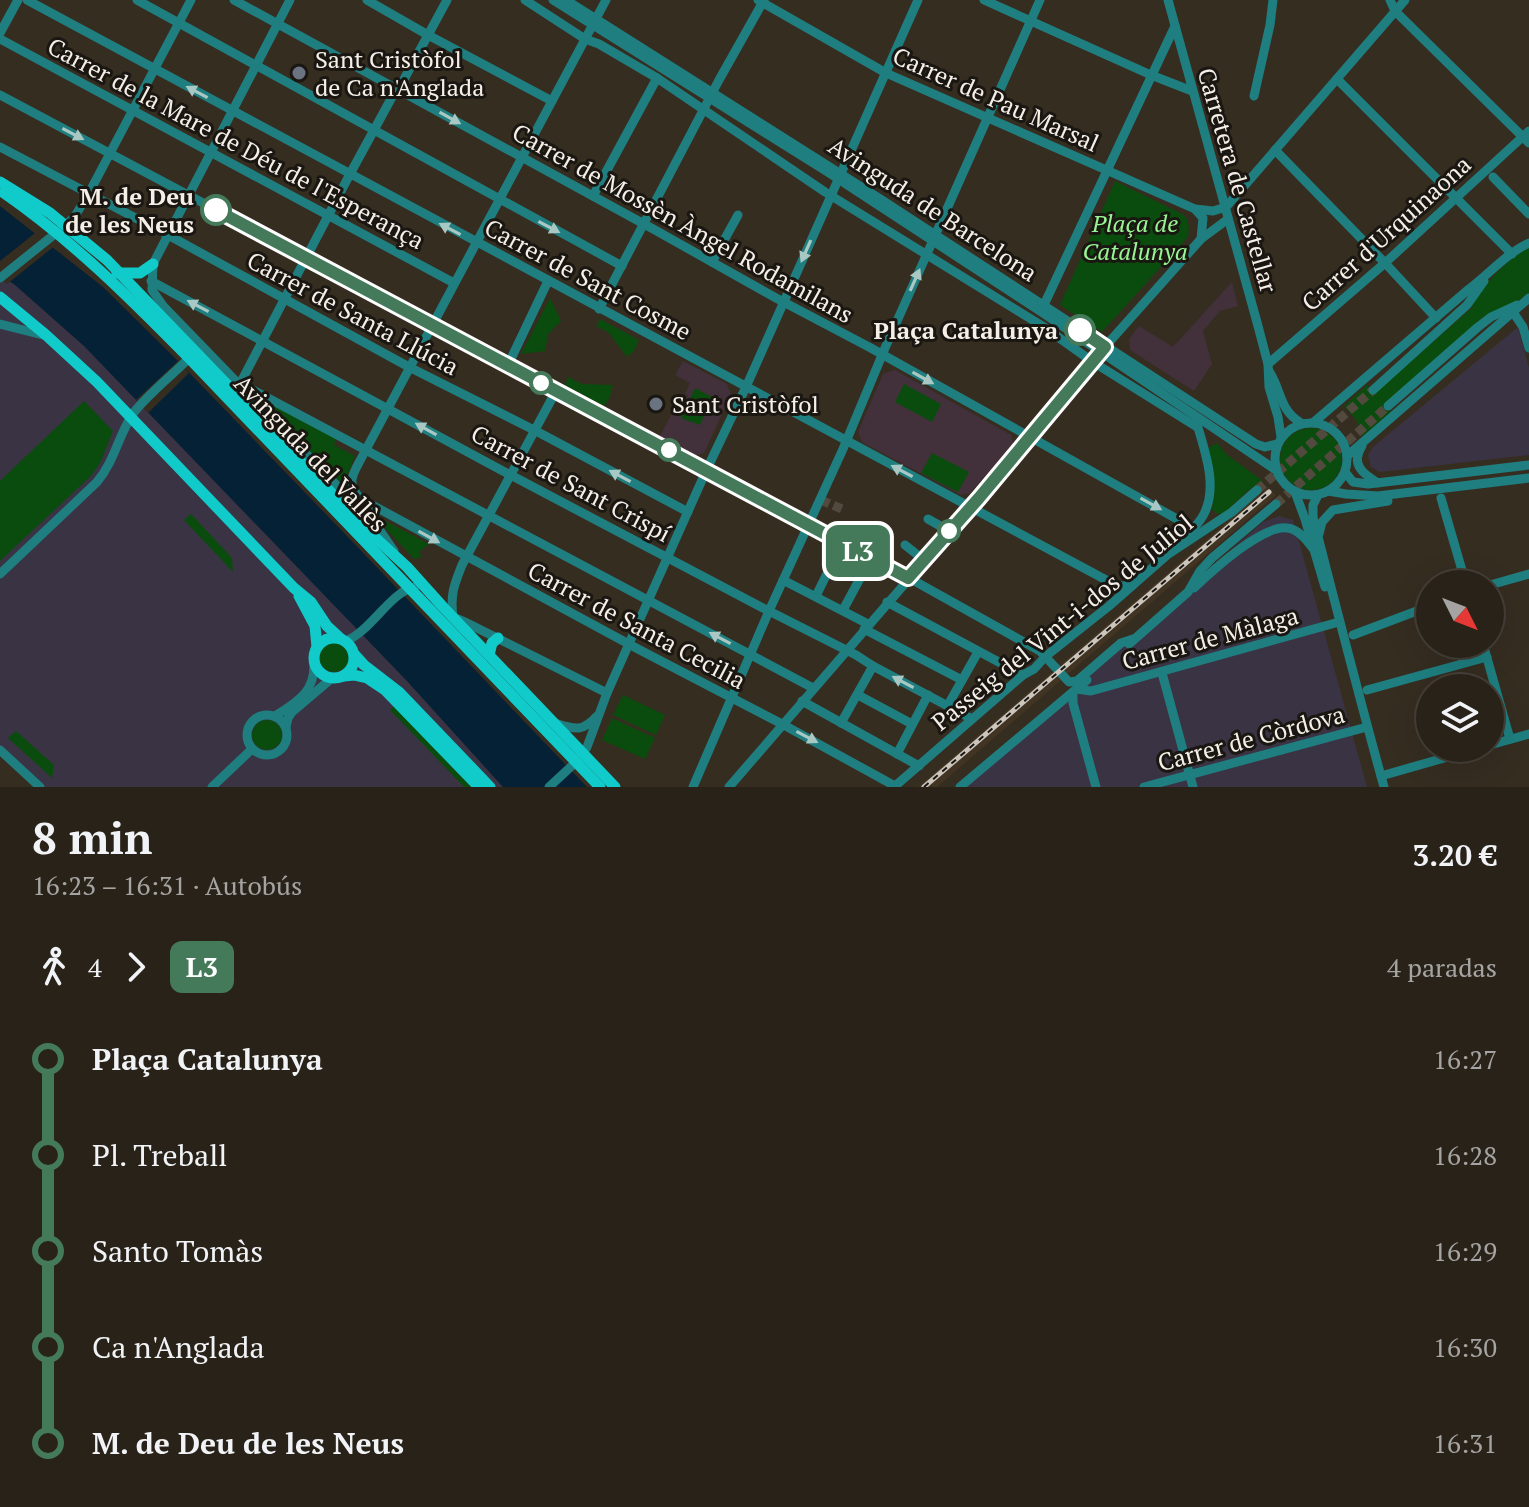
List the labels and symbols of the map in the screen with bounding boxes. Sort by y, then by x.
street label: Carrer de la Mare de Déu de l'Esperança [42,30,430,256]
street label: Carrer de Pau Marsal [888,39,1104,159]
place label: Sant Cristòfol de Ca n'Anglada [315,43,484,103]
marker: Sant Cristòfol de Ca n'Anglada [290,64,308,82]
street label: Carretera de Castellar [1191,64,1286,297]
one-way arrow [186,85,208,99]
one-way arrow [439,111,461,125]
street label: Carrer de Mossèn Àngel Rodamilans [507,116,859,330]
one-way arrow [62,127,85,141]
street label: Avinguda de Barcelona [822,129,1044,289]
street label: Carrer d'Urquinaona [1295,148,1477,318]
place label: M. de Deu de les Neus [65,180,194,240]
marker: M. de Deu de les Neus [201,195,231,225]
park label: Plaça de Catalunya [1083,207,1188,267]
street label: Carrer de Sant Cosme [479,211,697,347]
one-way arrow [537,220,560,234]
one-way arrow [439,222,462,235]
one-way arrow [799,239,813,262]
street label: Carrer de Santa Llúcia [242,244,464,382]
one-way arrow [909,268,922,292]
one-way arrow [186,299,209,312]
place label: Plaça Catalunya [873,314,1059,346]
marker: Plaça Catalunya [1065,315,1095,345]
street label: Avinguda del Vallès [228,367,394,539]
one-way arrow [912,371,934,385]
unlabelled marker [530,372,552,394]
place label: Sant Cristòfol [672,388,819,420]
marker: Sant Cristòfol [647,395,665,413]
street label: Carrer de Sant Crispí [466,417,676,549]
one-way arrow [415,422,438,436]
unlabelled marker [658,439,680,461]
one-way arrow [890,464,913,477]
one-way arrow [608,469,631,482]
one-way arrow [1139,497,1162,511]
street label: Passeig del Vint-i-dos de Juliol [925,507,1199,737]
unlabelled marker [938,520,960,542]
line badge: L3 [822,525,894,577]
one-way arrow [418,529,440,543]
street label: Carrer de Santa Cecilia [522,554,752,696]
north arrow [1416,570,1504,658]
street label: Carrer de Màlaga [1118,599,1302,677]
one-way arrow [709,631,731,645]
one-way arrow [892,675,915,688]
street label: Carrer de Còrdova [1154,698,1348,778]
one-way arrow [795,731,818,744]

